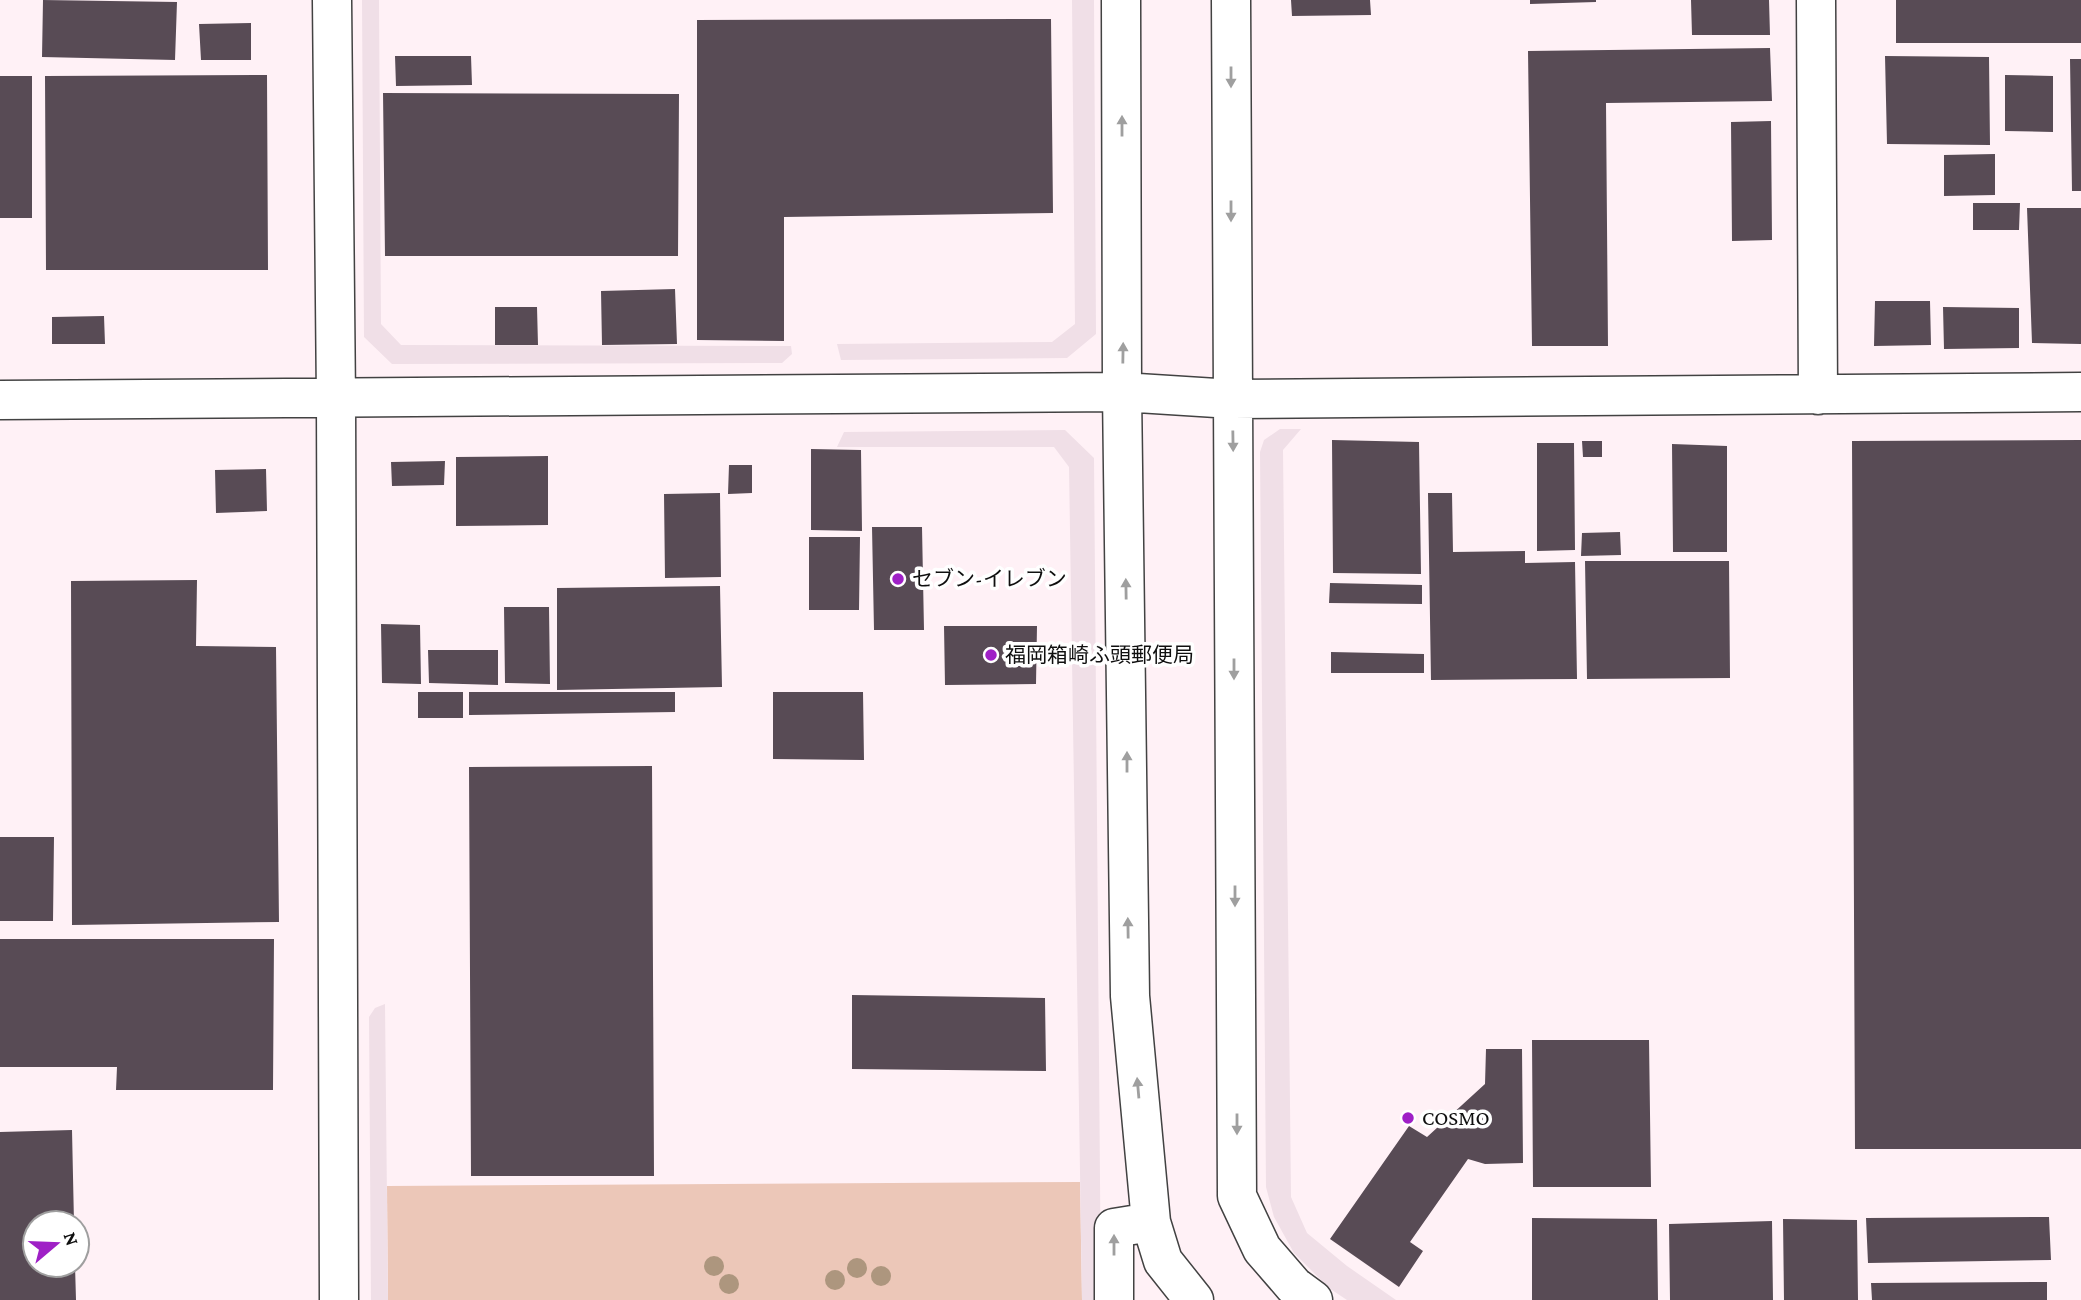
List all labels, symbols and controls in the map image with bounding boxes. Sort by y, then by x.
one-way arrow [1225,67,1237,89]
one-way arrow [1116,114,1128,136]
one-way arrow [1225,200,1237,222]
one-way arrow [1117,342,1129,364]
one-way arrow [1227,431,1239,453]
place label: セブン-イレブン [912,567,1067,591]
marker: セブン-イレブン [890,571,906,587]
one-way arrow [1120,578,1132,600]
place label: 福岡箱崎ふ頭郵便局 [1005,643,1194,667]
marker: 福岡箱崎ふ頭郵便局 [983,647,999,663]
one-way arrow [1228,658,1240,680]
one-way arrow [1121,751,1133,773]
one-way arrow [1230,886,1241,908]
one-way arrow [1123,917,1134,939]
one-way arrow [1132,1076,1143,1098]
place label: COSMO [1422,1106,1490,1130]
marker: COSMO [1400,1110,1416,1126]
one-way arrow [1231,1113,1243,1135]
north arrow [21,1209,91,1279]
text: N [60,1229,84,1248]
one-way arrow [1108,1234,1120,1256]

